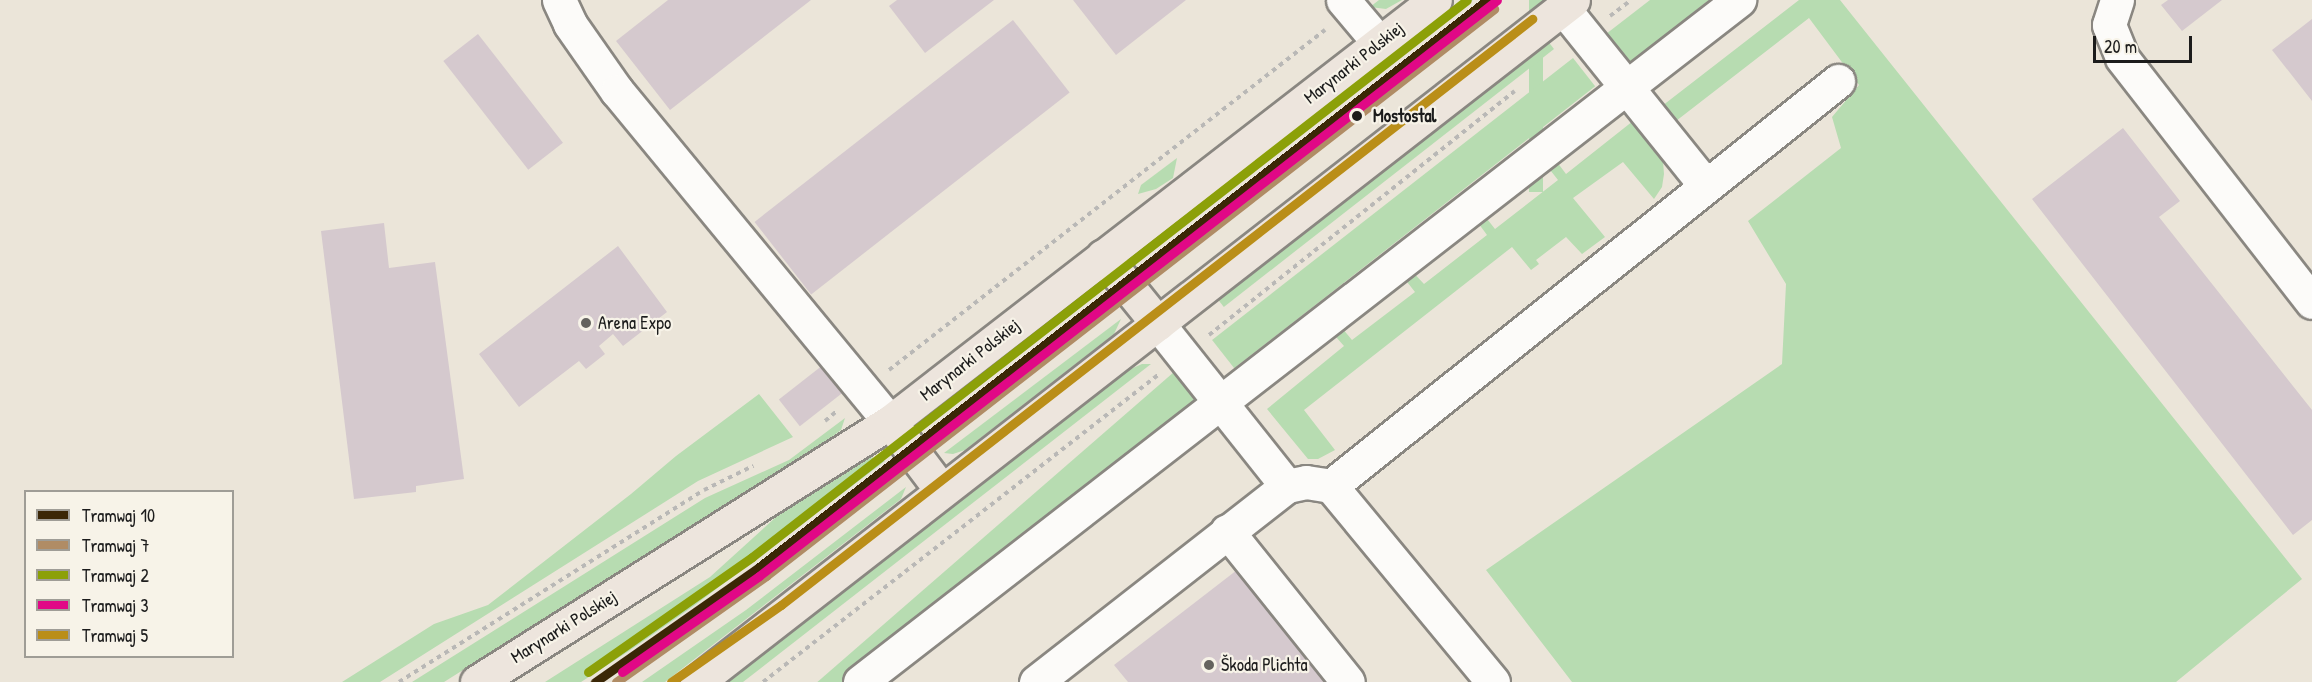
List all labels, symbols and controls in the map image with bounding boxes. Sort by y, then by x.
street label: Marynarki Polskiej [1300,17,1408,109]
scale bar [2096,24,2195,62]
text: 20 m [2104,34,2137,59]
marker: Mostostal [1346,105,1368,127]
place label: Mostostal [1373,105,1436,127]
place label: Arena Expo [598,312,671,334]
street label: Marynarki Polskiej [916,314,1024,406]
marker: Arena Expo [579,316,593,330]
legend [24,490,234,658]
text: Tramwaj 10 [82,503,155,528]
text: Tramwaj 7 [82,533,149,558]
text: Tramwaj 2 [82,563,149,588]
street label: Marynarki Polskiej [507,586,621,668]
text: Tramwaj 3 [82,593,148,618]
text: Tramwaj 5 [82,623,148,648]
place label: Škoda Plichta [1221,654,1307,676]
marker: Škoda Plichta [1202,658,1216,672]

